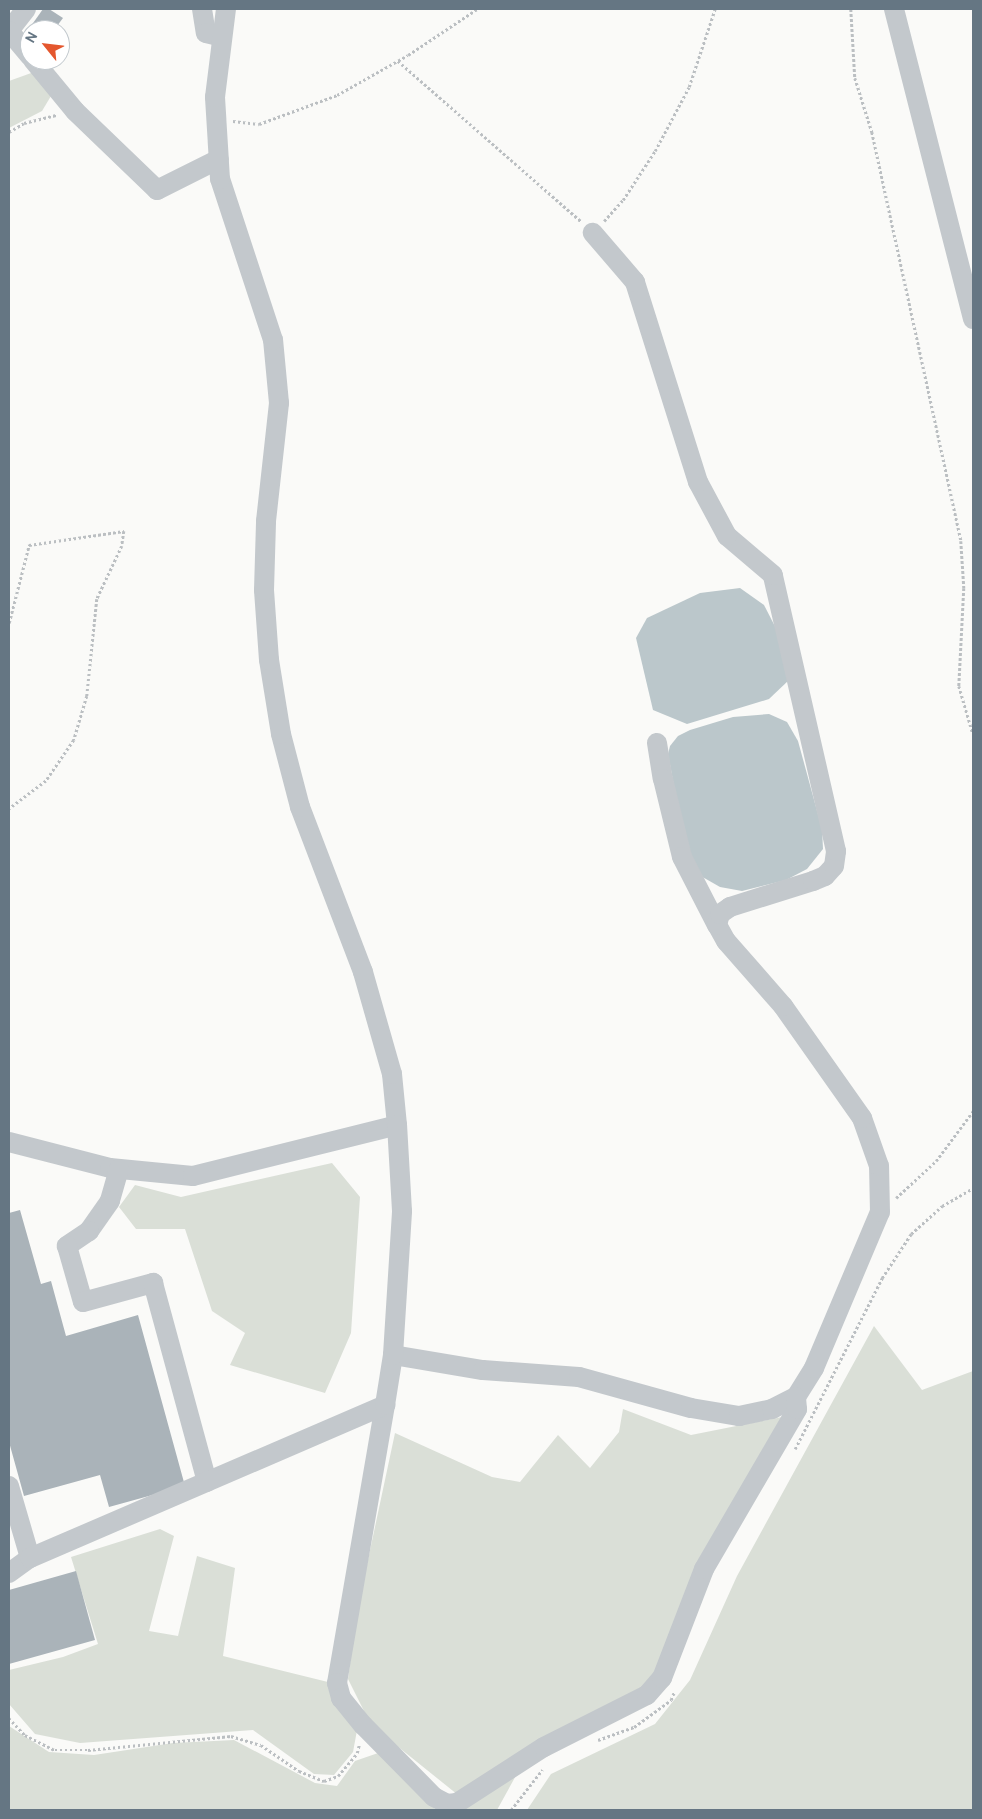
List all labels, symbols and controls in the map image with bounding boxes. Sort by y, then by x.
north arrow [20,20,70,70]
text: N [22,29,42,46]

